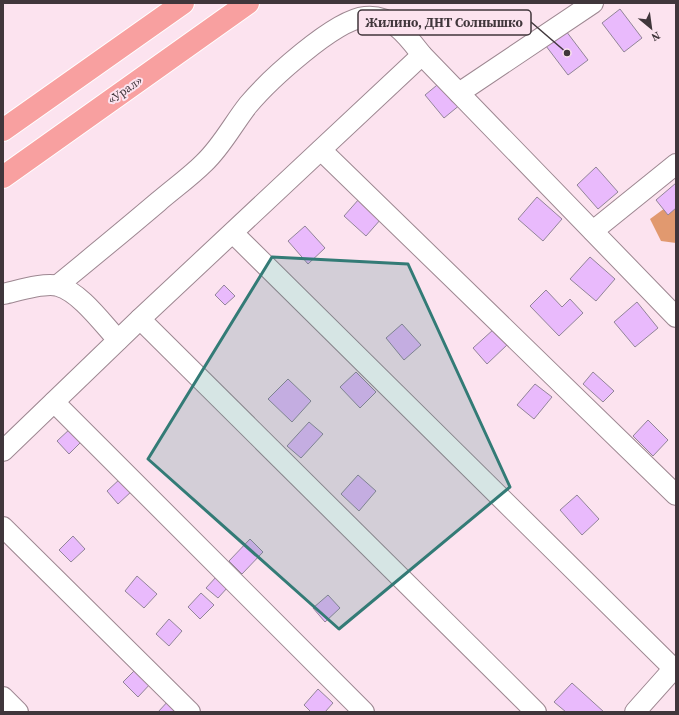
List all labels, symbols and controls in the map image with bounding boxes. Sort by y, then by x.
north arrow [631,8,671,48]
callout: Жилино, ДНТ Солнышко [358,10,531,35]
text: Жилино, ДНТ Солнышко [365,14,523,31]
text: N [648,28,663,45]
street label: «Урал» [105,72,146,108]

